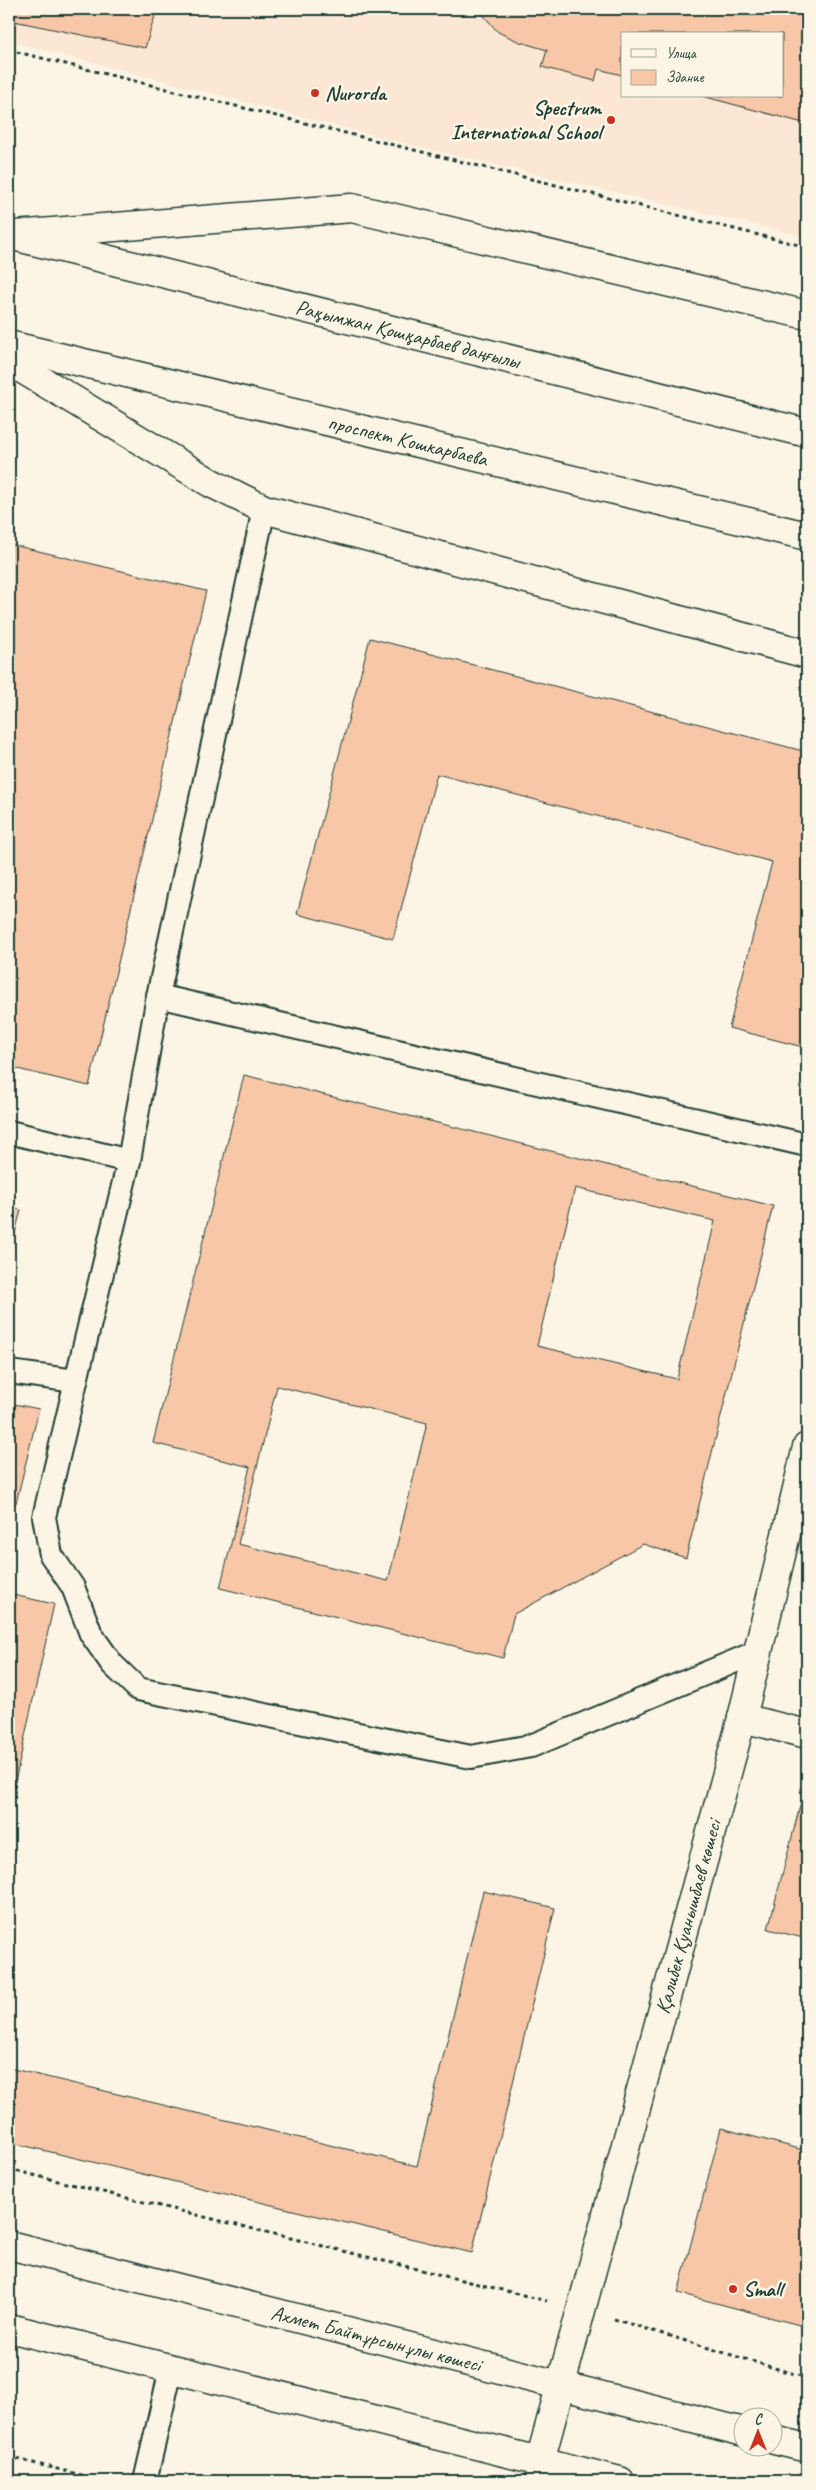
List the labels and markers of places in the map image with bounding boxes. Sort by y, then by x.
place label: Nurorda [325,80,388,106]
marker: Nurorda [309,87,321,99]
place label: Spectrum International School [451,95,605,145]
marker: Spectrum International School [605,114,617,126]
place label: Small [743,2276,786,2302]
marker: Small [727,2283,739,2295]

